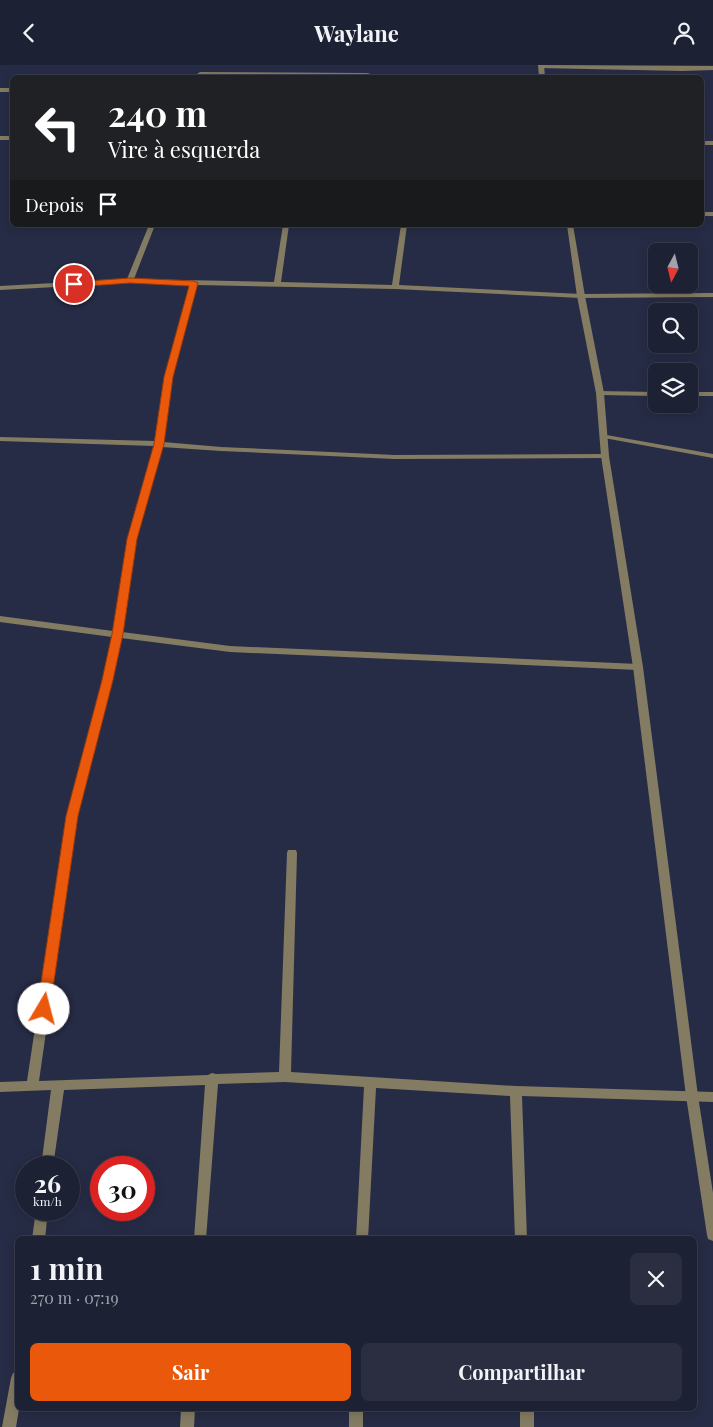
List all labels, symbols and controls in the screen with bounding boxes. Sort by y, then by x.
text: Waylane [314,18,399,48]
icon: back [15,19,43,47]
icon: person [670,19,698,47]
text: 240 m [108,89,207,136]
icon: left [25,95,90,160]
text: Vire à esquerda [108,134,260,164]
icon: arrive [94,190,122,218]
text: Depois [25,191,84,217]
north arrow [648,243,698,293]
map controls [648,243,698,413]
pin [53,263,95,305]
icon: arrive [60,270,88,298]
button: search [648,303,698,353]
button: layers [648,363,698,413]
position arrow [17,982,69,1034]
speed limit sign: 30 [90,1156,155,1221]
text: 26 [34,1166,61,1199]
text: km/h [33,1193,62,1209]
text: 1 min [30,1248,104,1288]
button: close [630,1253,682,1305]
text: 270 m · 07:19 [30,1287,119,1308]
button: Sair [30,1343,351,1401]
button: Compartilhar [361,1343,682,1401]

